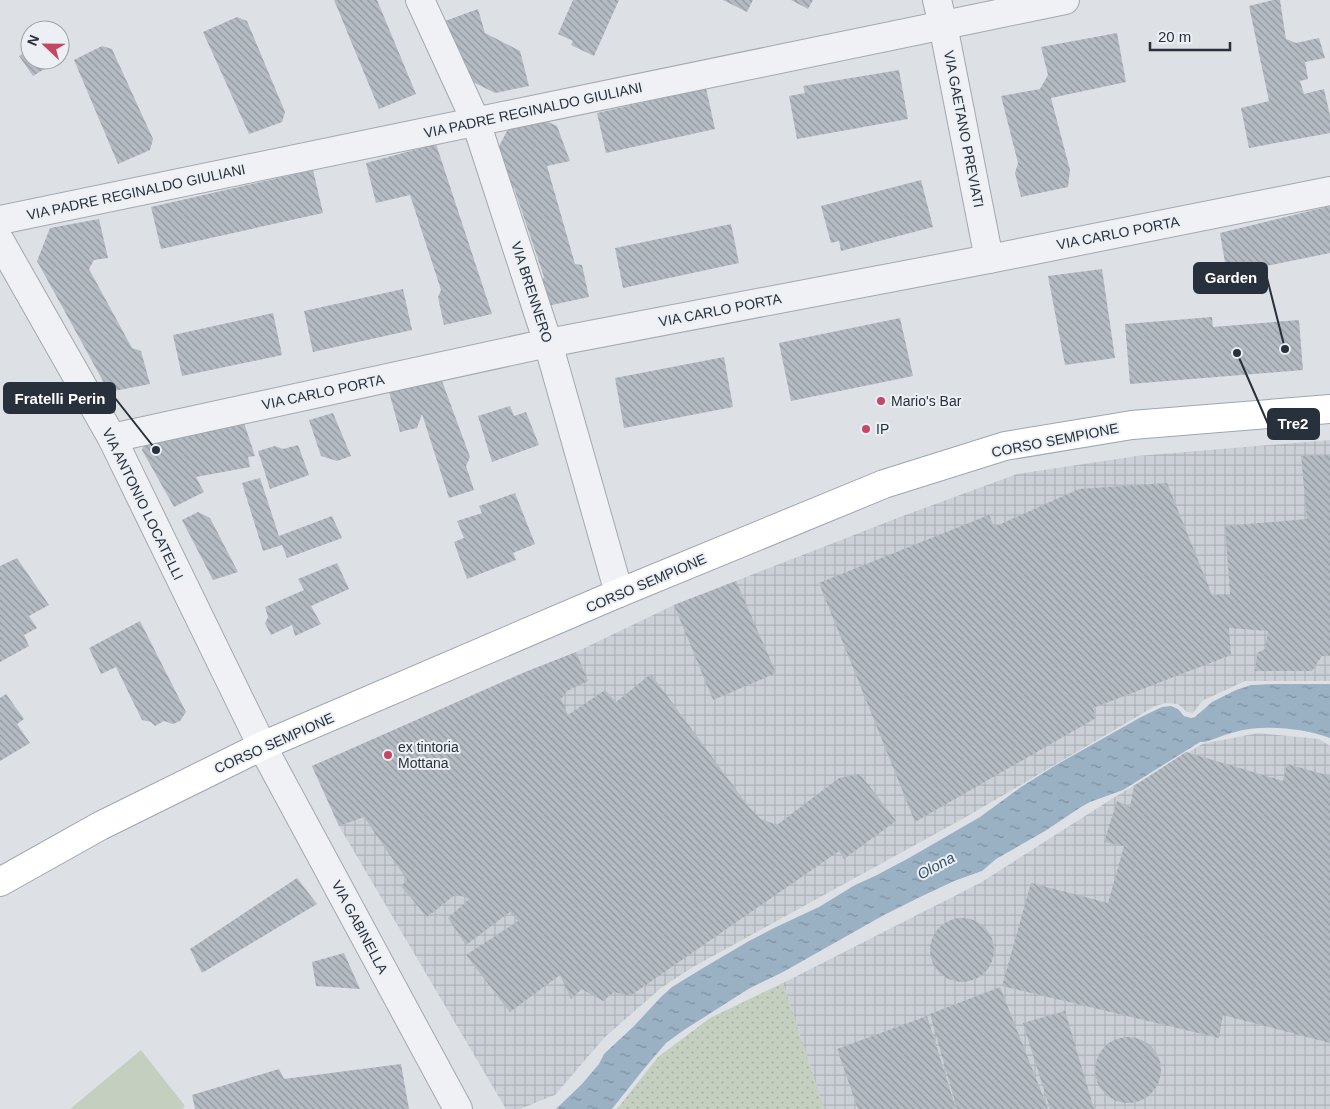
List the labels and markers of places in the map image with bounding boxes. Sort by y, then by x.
callout: Garden [1194,263,1267,293]
callout: Fratelli Perin [4,383,115,413]
place label: Mario's Bar [891,393,962,409]
marker: Mario's Bar [875,395,887,407]
callout: Tre2 [1268,409,1319,439]
place label: IP [876,421,889,437]
marker: IP [860,423,872,435]
place label: ex tintoria Mottana [398,739,459,771]
marker: ex tintoria Mottana [382,749,394,761]

